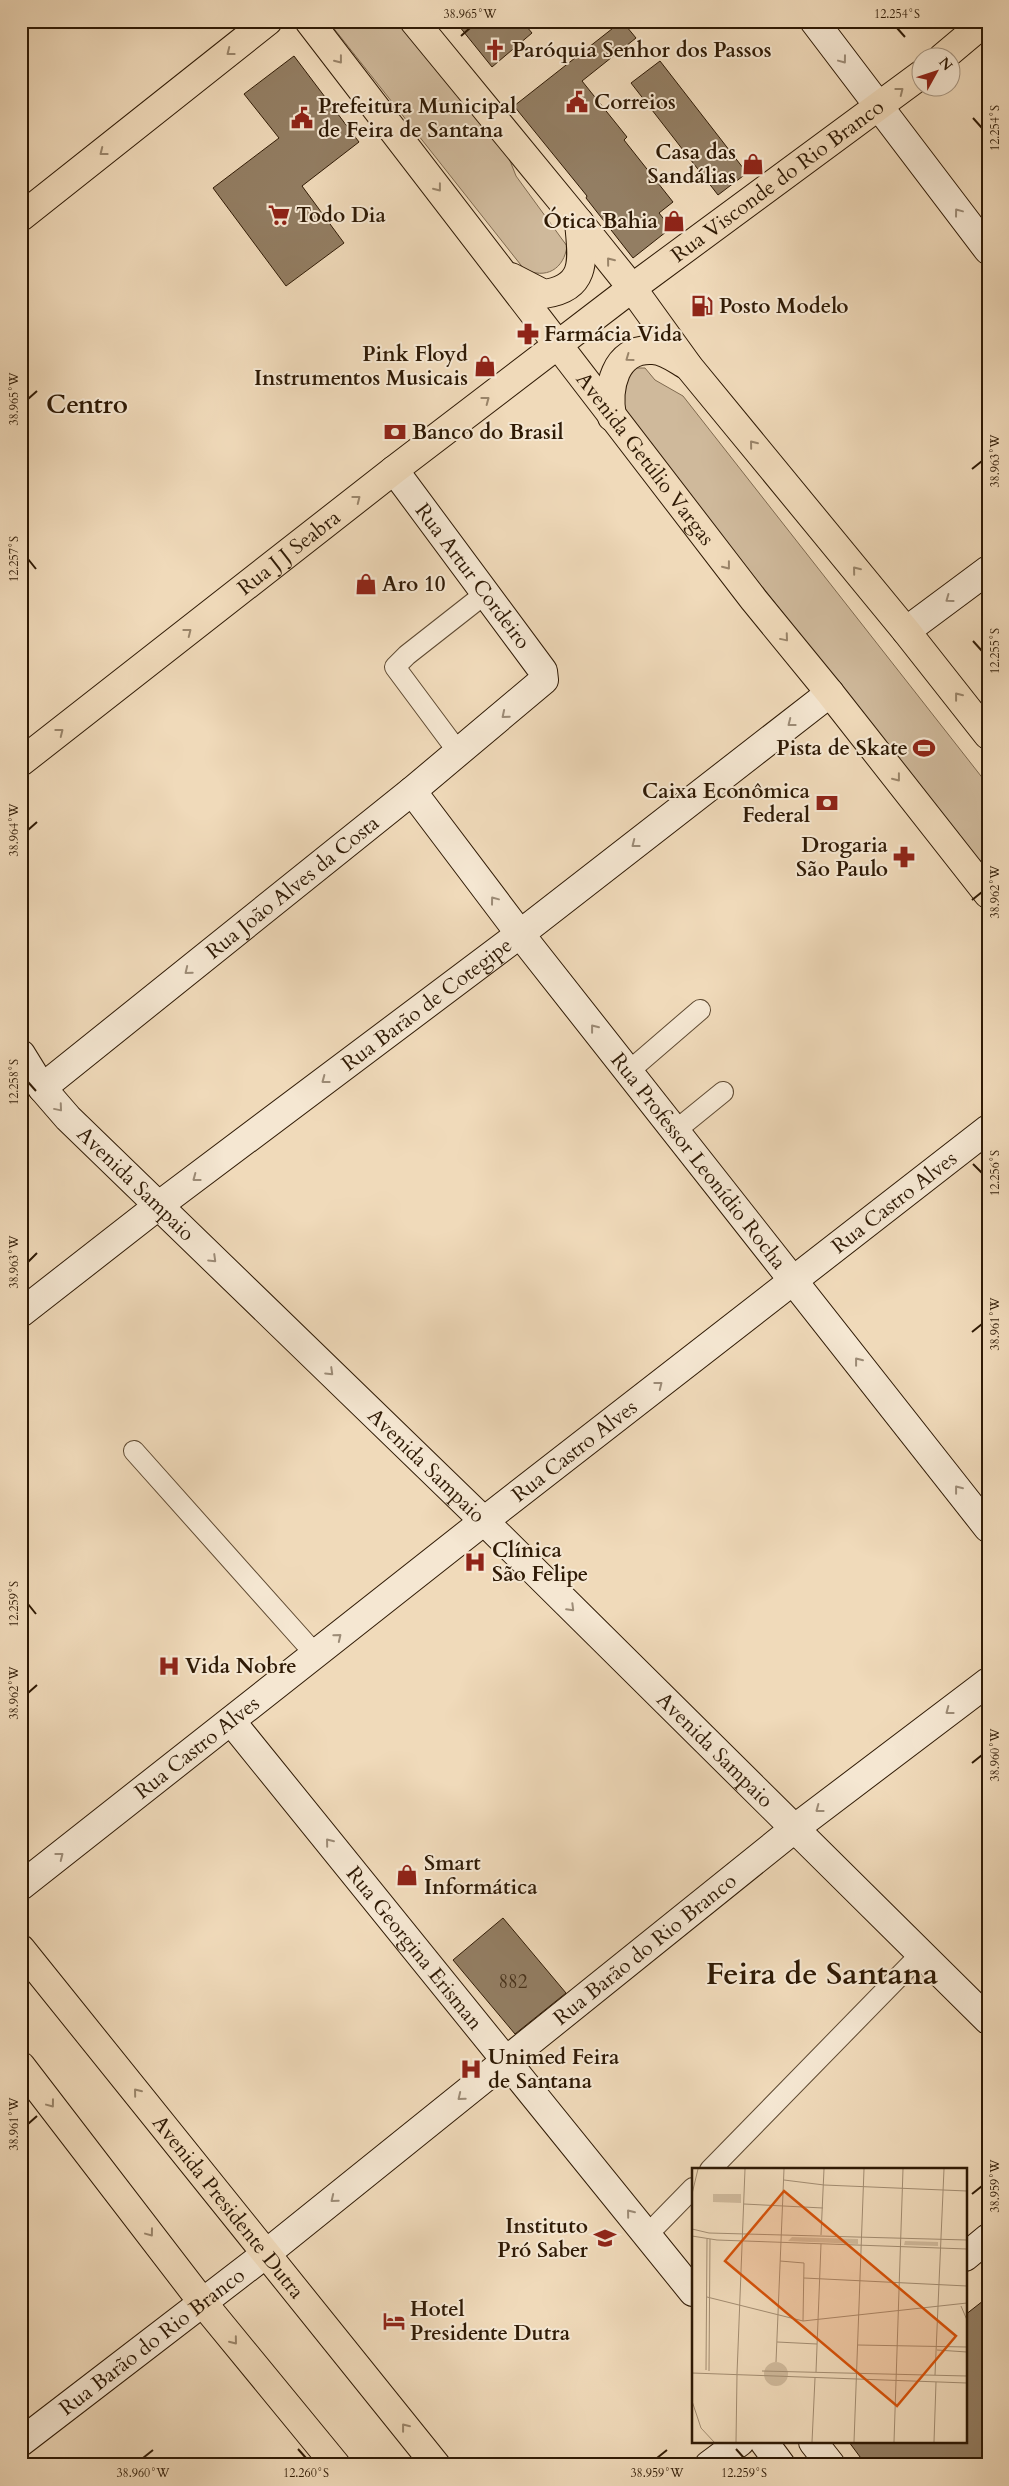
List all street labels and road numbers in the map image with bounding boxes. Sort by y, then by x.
street label: Rua Visconde do Rio Branco [665,93,890,269]
street label: Avenida Getúlio Vargas [569,366,721,552]
street label: Rua Artur Cordeiro [408,497,537,655]
street label: Rua J J Seabra [231,503,347,602]
street label: Rua João Alves da Costa [200,809,385,966]
street label: Rua Barão de Cotegipe [336,931,518,1078]
street label: Rua Professor Leonídio Rocha [604,1047,793,1276]
street label: Avenida Sampaio [70,1120,201,1248]
street label: Rua Castro Alves [826,1144,963,1261]
street label: Rua Castro Alves [506,1393,643,1509]
street label: Avenida Sampaio [361,1402,492,1530]
street label: Avenida Sampaio [650,1686,780,1815]
street label: Rua Castro Alves [129,1689,266,1806]
street label: Rua Georgina Erisman [339,1860,489,2036]
street label: Rua Barão do Rio Branco [547,1867,743,2032]
street label: Avenida Presidente Dutra [145,2109,311,2305]
street label: Rua Barão do Rio Branco [53,2261,251,2423]

